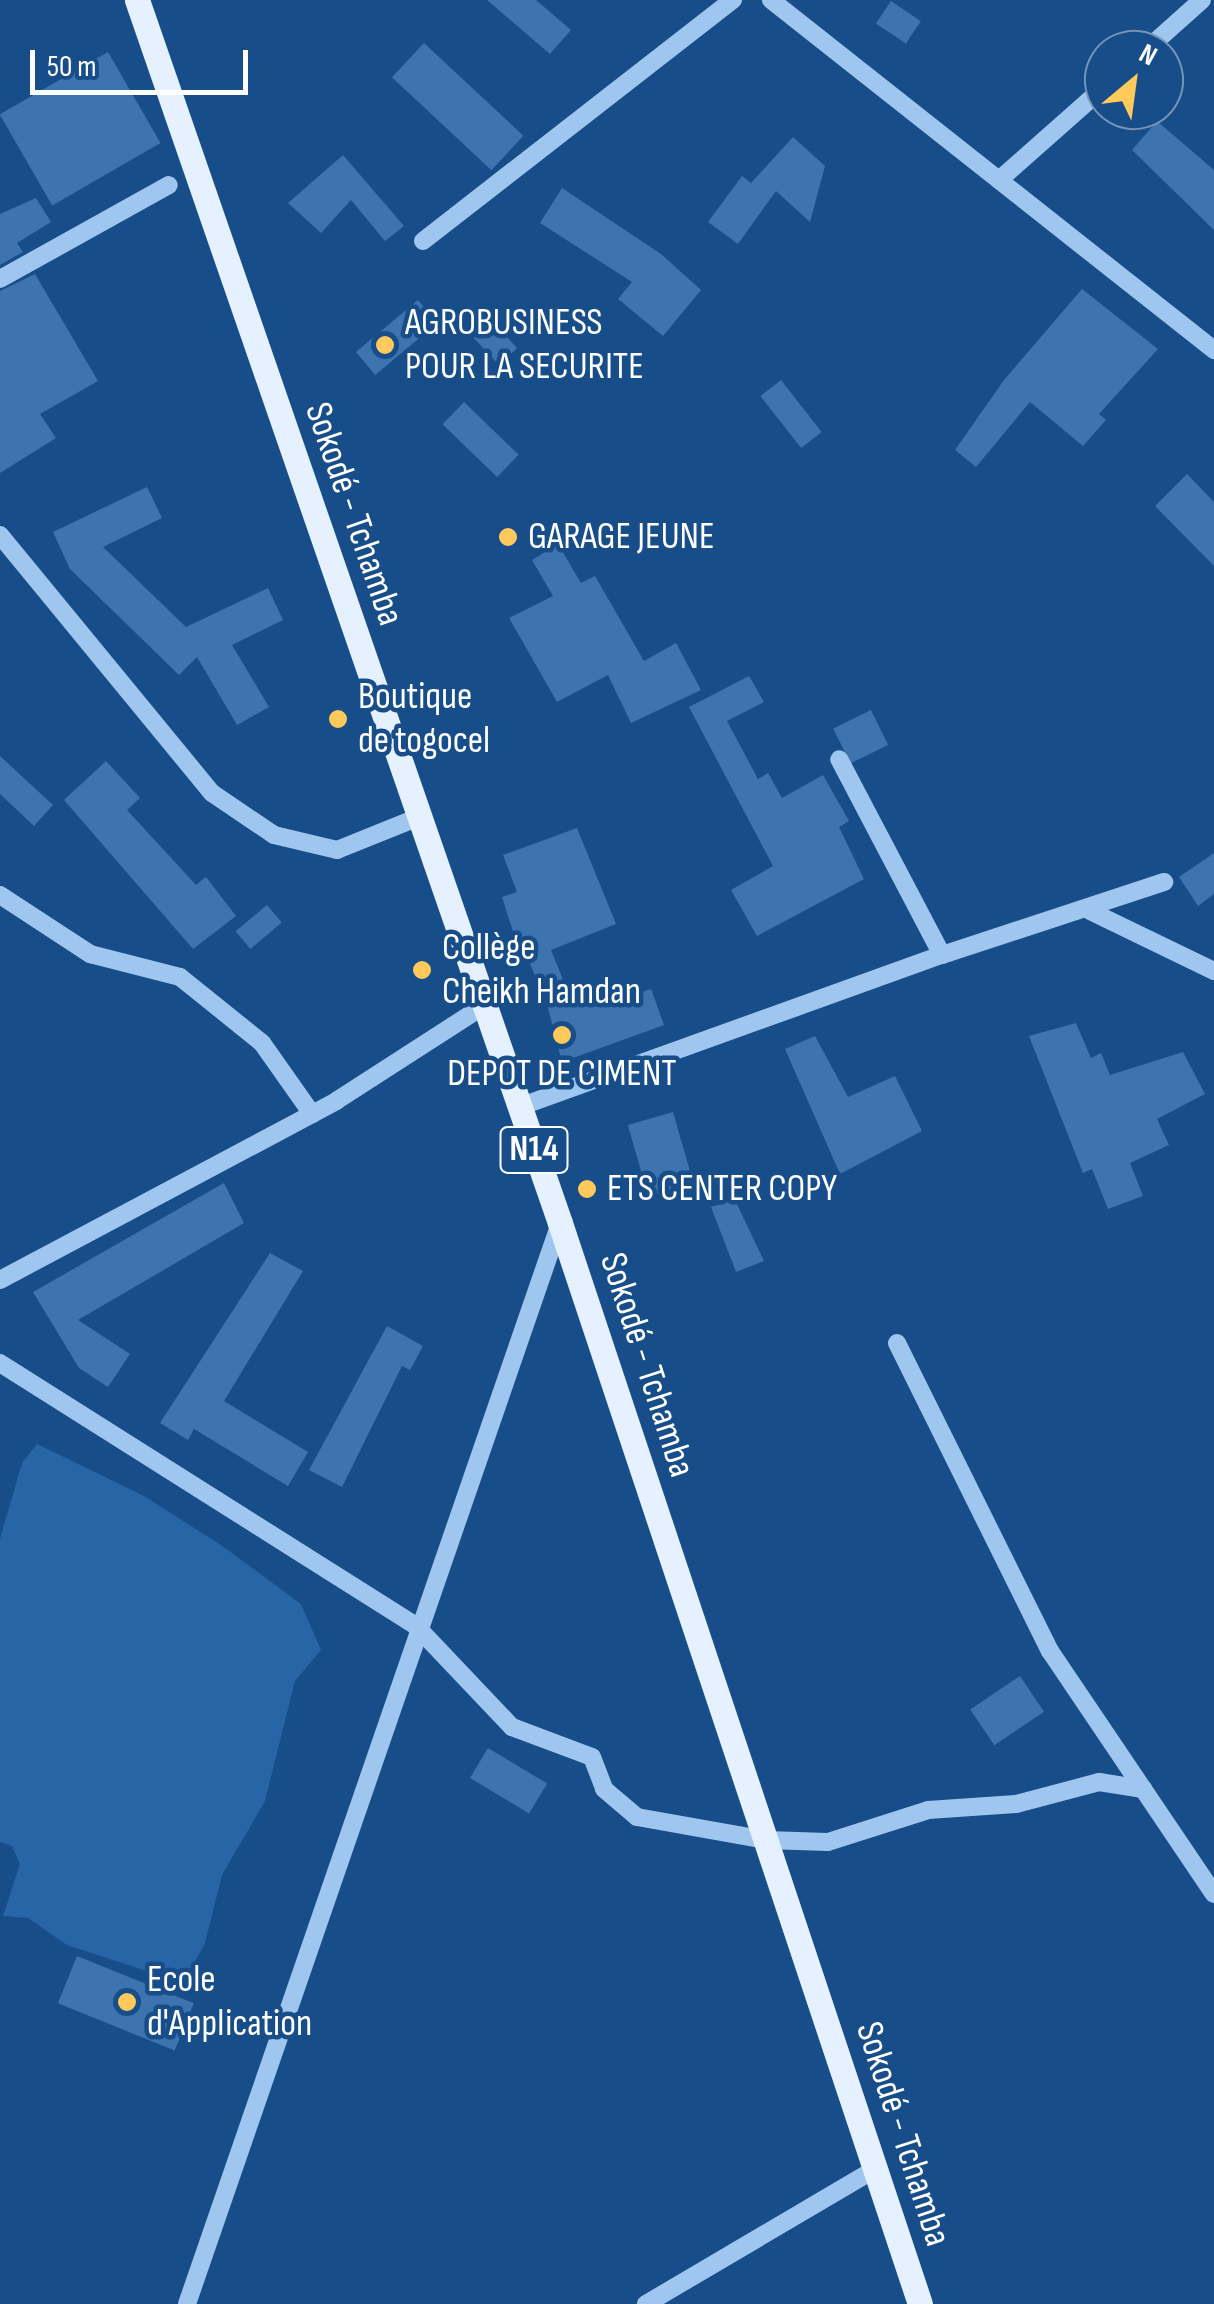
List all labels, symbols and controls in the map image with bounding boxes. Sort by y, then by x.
scale bar [35,30,252,92]
north arrow [1084,30,1184,130]
text: N [1133,37,1162,73]
text: 50 m [47,49,96,85]
place label: AGROBUSINESS POUR LA SECURITE [405,300,644,389]
marker: AGROBUSINESS POUR LA SECURITE [374,334,396,356]
street label: Sokodé - Tchamba [295,397,413,631]
place label: GARAGE JEUNE [528,514,715,560]
marker: GARAGE JEUNE [497,526,519,548]
place label: Boutique de togocel [358,674,490,764]
marker: Boutique de togocel [327,708,349,730]
place label: Collège Cheikh Hamdan [442,925,641,1014]
marker: Collège Cheikh Hamdan [411,959,433,981]
marker: DEPOT DE CIMENT [551,1024,573,1046]
place label: DEPOT DE CIMENT [447,1051,677,1097]
road number: N14 [499,1120,569,1180]
place label: ETS CENTER COPY [607,1166,837,1212]
marker: ETS CENTER COPY [576,1178,598,1200]
street label: Sokodé - Tchamba [589,1247,705,1483]
place label: Ecole d'Application [147,1957,312,2046]
marker: Ecole d'Application [116,1991,138,2013]
street label: Sokodé - Tchamba [845,2016,961,2252]

